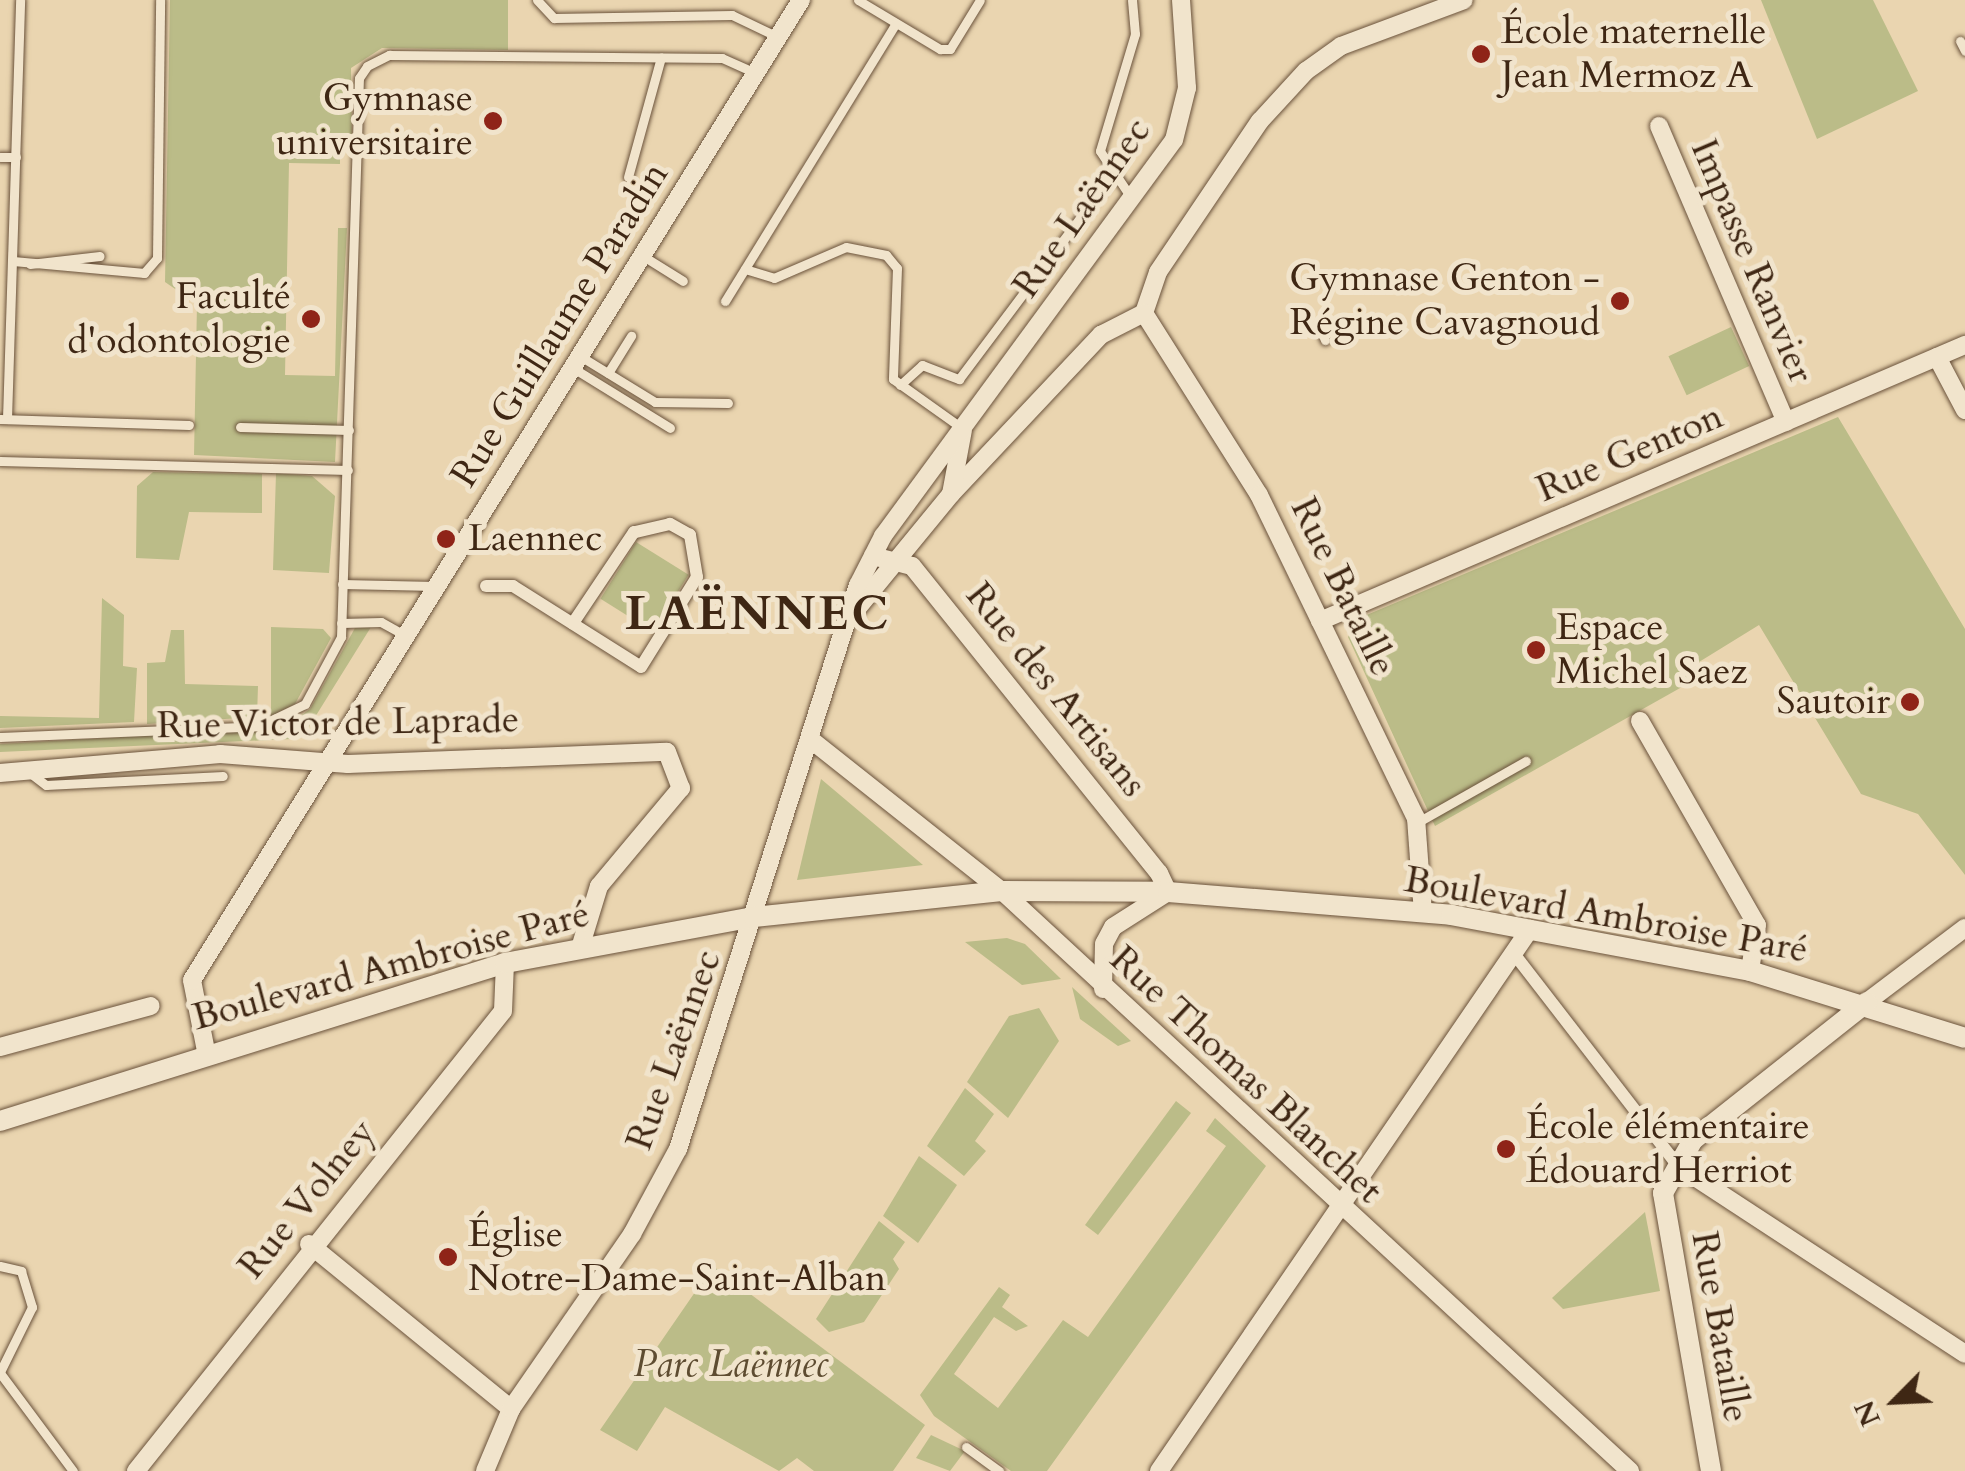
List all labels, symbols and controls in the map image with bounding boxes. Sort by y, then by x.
place label: École maternelle Jean Mermoz A [1501,9,1767,98]
marker: École maternelle Jean Mermoz A [1470,43,1492,65]
place label: Gymnase universitaire [276,76,473,165]
street label: Rue Laënnec [1003,109,1161,307]
marker: Gymnase universitaire [482,110,504,132]
street label: Impasse Ranvier [1680,132,1824,390]
street label: Rue Guillaume Paradin [442,154,678,496]
place label: Gymnase Genton - Régine Cavagnoud [1289,256,1600,346]
place label: Faculté d'odontologie [67,274,291,363]
marker: Gymnase Genton - Régine Cavagnoud [1609,290,1631,312]
marker: Faculté d'odontologie [300,308,322,330]
street label: Rue Genton [1530,393,1730,513]
street label: Rue Bataille [1280,490,1406,684]
place label: Laennec [468,516,602,562]
marker: Laennec [433,526,459,552]
street label: Rue des Artisans [956,574,1156,806]
district label: LAËNNEC [625,585,891,643]
place label: Espace Michel Saez [1556,605,1747,694]
marker: Espace Michel Saez [1525,639,1547,661]
place label: Sautoir [1777,679,1890,725]
marker: Sautoir [1899,691,1921,713]
street label: Rue Victor de Laprade [156,697,520,749]
street label: Boulevard Ambroise Paré [1401,857,1811,973]
street label: Boulevard Ambroise Paré [188,891,594,1041]
street label: Rue Thomas Blanchet [1100,937,1392,1213]
street label: Rue Laënnec [617,944,731,1156]
place label: École élémentaire Édouard Herriot [1526,1104,1810,1194]
street label: Rue Volney [229,1110,385,1288]
marker: École élémentaire Édouard Herriot [1495,1138,1517,1160]
place label: Église Notre-Dame-Saint-Alban [468,1212,886,1302]
street label: Rue Bataille [1681,1228,1759,1426]
marker: Église Notre-Dame-Saint-Alban [437,1246,459,1268]
park label: Parc Laënnec [633,1342,829,1388]
north arrow [1845,1351,1945,1451]
text: N [1845,1394,1890,1432]

